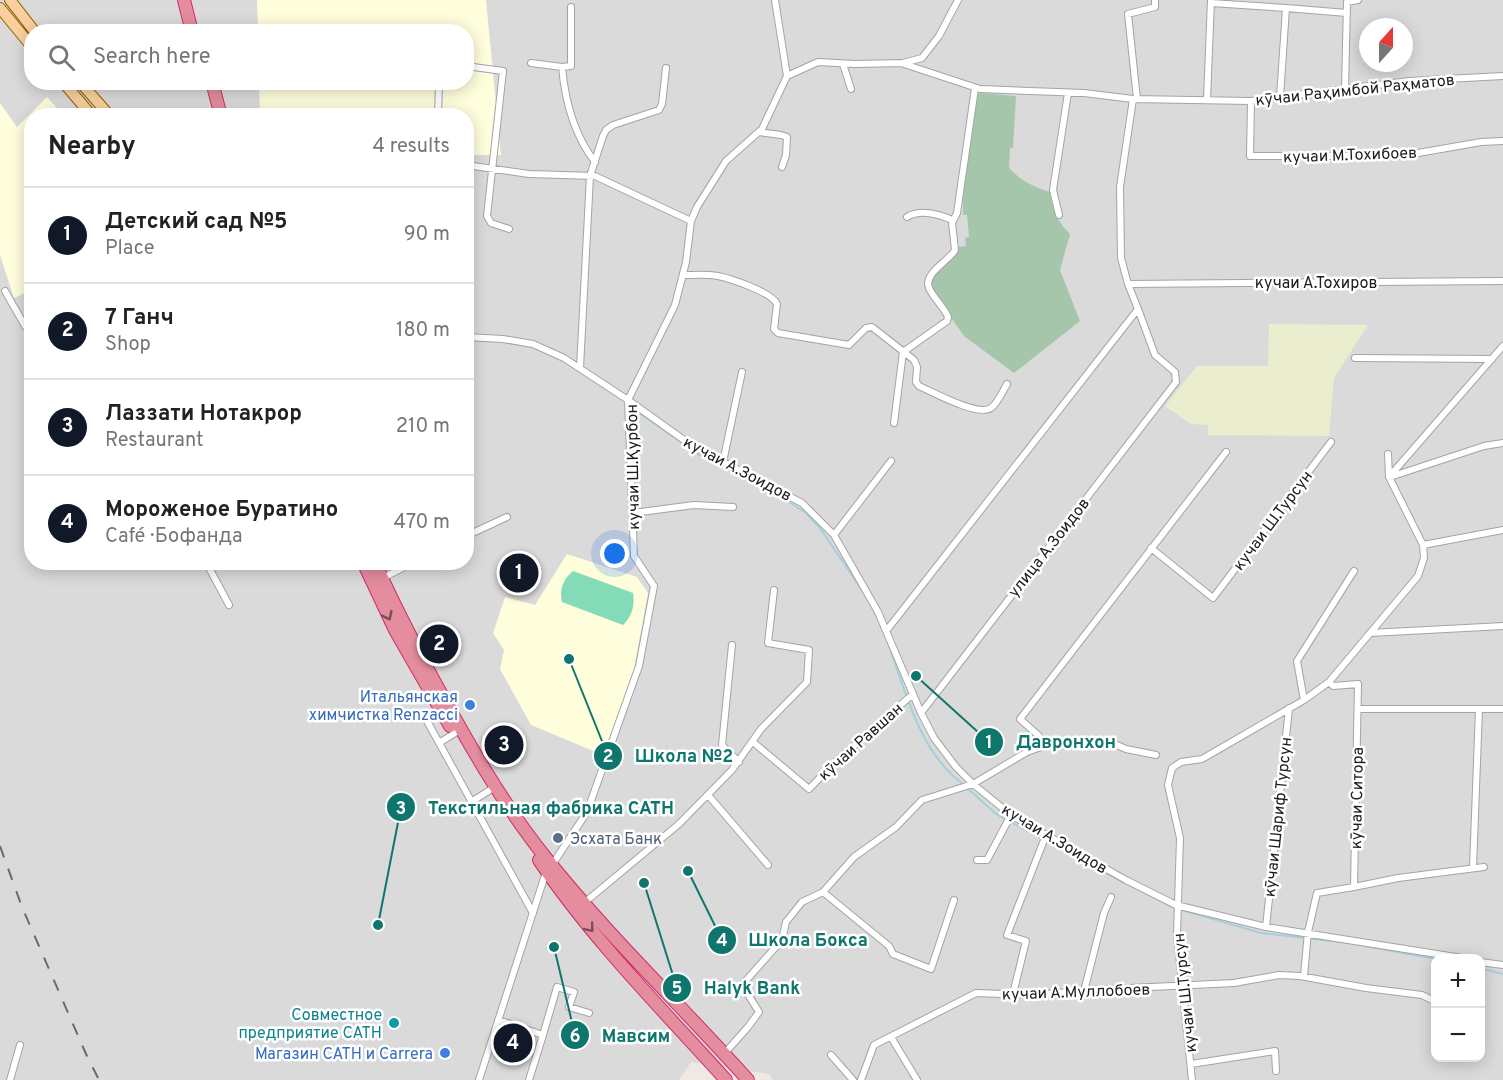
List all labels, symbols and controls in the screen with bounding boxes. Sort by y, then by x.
north arrow [1359,18,1413,72]
search box [24,24,474,90]
icon: search [45,41,78,74]
text: Search here [93,44,211,71]
street label: кӯчаи Раҳимбой Раҳматов [1255,71,1456,111]
text: Nearby [48,131,136,164]
text: 4 results [373,134,450,160]
street label: кучаи М.Тохибоев [1283,144,1417,168]
text: Детский сад №5 [105,209,287,236]
text: 1 [64,222,72,248]
text: 90 m [404,222,450,248]
text: Place [105,236,155,262]
street label: кучаи А.Тохиров [1255,274,1377,294]
text: 7 Ганч [105,305,174,332]
text: 2 [61,318,74,344]
text: 180 m [396,318,450,344]
text: Shop [105,332,151,358]
text: Лаззати Нотакрор [105,401,302,428]
street label: кучаи Ш.Қурбон [623,404,645,530]
text: 3 [62,414,74,440]
text: 210 m [396,414,450,440]
text: Restaurant [105,428,204,454]
street label: кучаи А.Зоидов [679,433,795,507]
street label: кучаи Ш.Турсун [1229,467,1318,575]
street label: улица А.Зоидов [1004,494,1095,602]
text: Мороженое Буратино [105,497,338,524]
text: 4 [61,510,74,536]
text: 470 m [393,510,450,536]
text: Café · Бофанда [105,524,243,550]
your location [600,539,629,568]
pin: 1 [500,550,538,596]
one-way arrow [381,609,392,620]
pin: 2 [420,622,458,666]
place label: Итальянская химчистка Renzacci [309,688,458,726]
marker: Итальянская химчистка Renzacci [463,698,477,712]
street label: кӯчаи Равшан [815,699,908,786]
pin: 3 [484,722,524,768]
callout: Давронхон [974,724,1128,760]
text: 1 [985,732,993,755]
text: Давронхон [1016,732,1116,755]
street label: кӯчаи Шариф Турсун [1261,736,1297,898]
callout: Школа №2 [593,738,746,774]
text: 2 [602,746,614,769]
text: Школа №2 [635,746,733,769]
street label: кӯчаи Ситора [1347,747,1369,849]
callout: Текстильная фабрика САТН [386,789,685,825]
text: 3 [396,798,406,821]
text: Текстильная фабрика САТН [428,798,674,821]
street label: кучаи А.Зоидов [997,800,1111,879]
place label: Эсxата Банк [570,830,662,850]
marker: Эсxата Банк [551,831,565,845]
one-way arrow [583,921,594,932]
callout: Школа Бокса [707,922,880,958]
text: 4 [716,930,728,953]
text: Школа Бокса [748,930,868,953]
street label: кучаи Ш.Турсун [1170,932,1202,1054]
map controls [1431,954,1485,1062]
button: + [1431,954,1485,1008]
callout: Halyk Bank [662,970,812,1006]
text: 5 [672,978,683,1001]
text: Halyk Bank [704,978,800,1001]
street label: кучаи А.Муллобоев [1002,980,1151,1006]
place label: Совместное предприятие CATH [238,1006,382,1044]
button: − [1431,1008,1485,1062]
marker: Совместное предприятие CATH [387,1016,401,1030]
callout: Мавсим [560,1017,683,1053]
pin: 4 [494,1020,532,1066]
text: 6 [569,1026,581,1049]
text: Мавсим [602,1026,670,1049]
place label: Магазин САТН и Carrera [255,1045,433,1065]
marker: Магазин САТН и Carrera [438,1046,452,1060]

